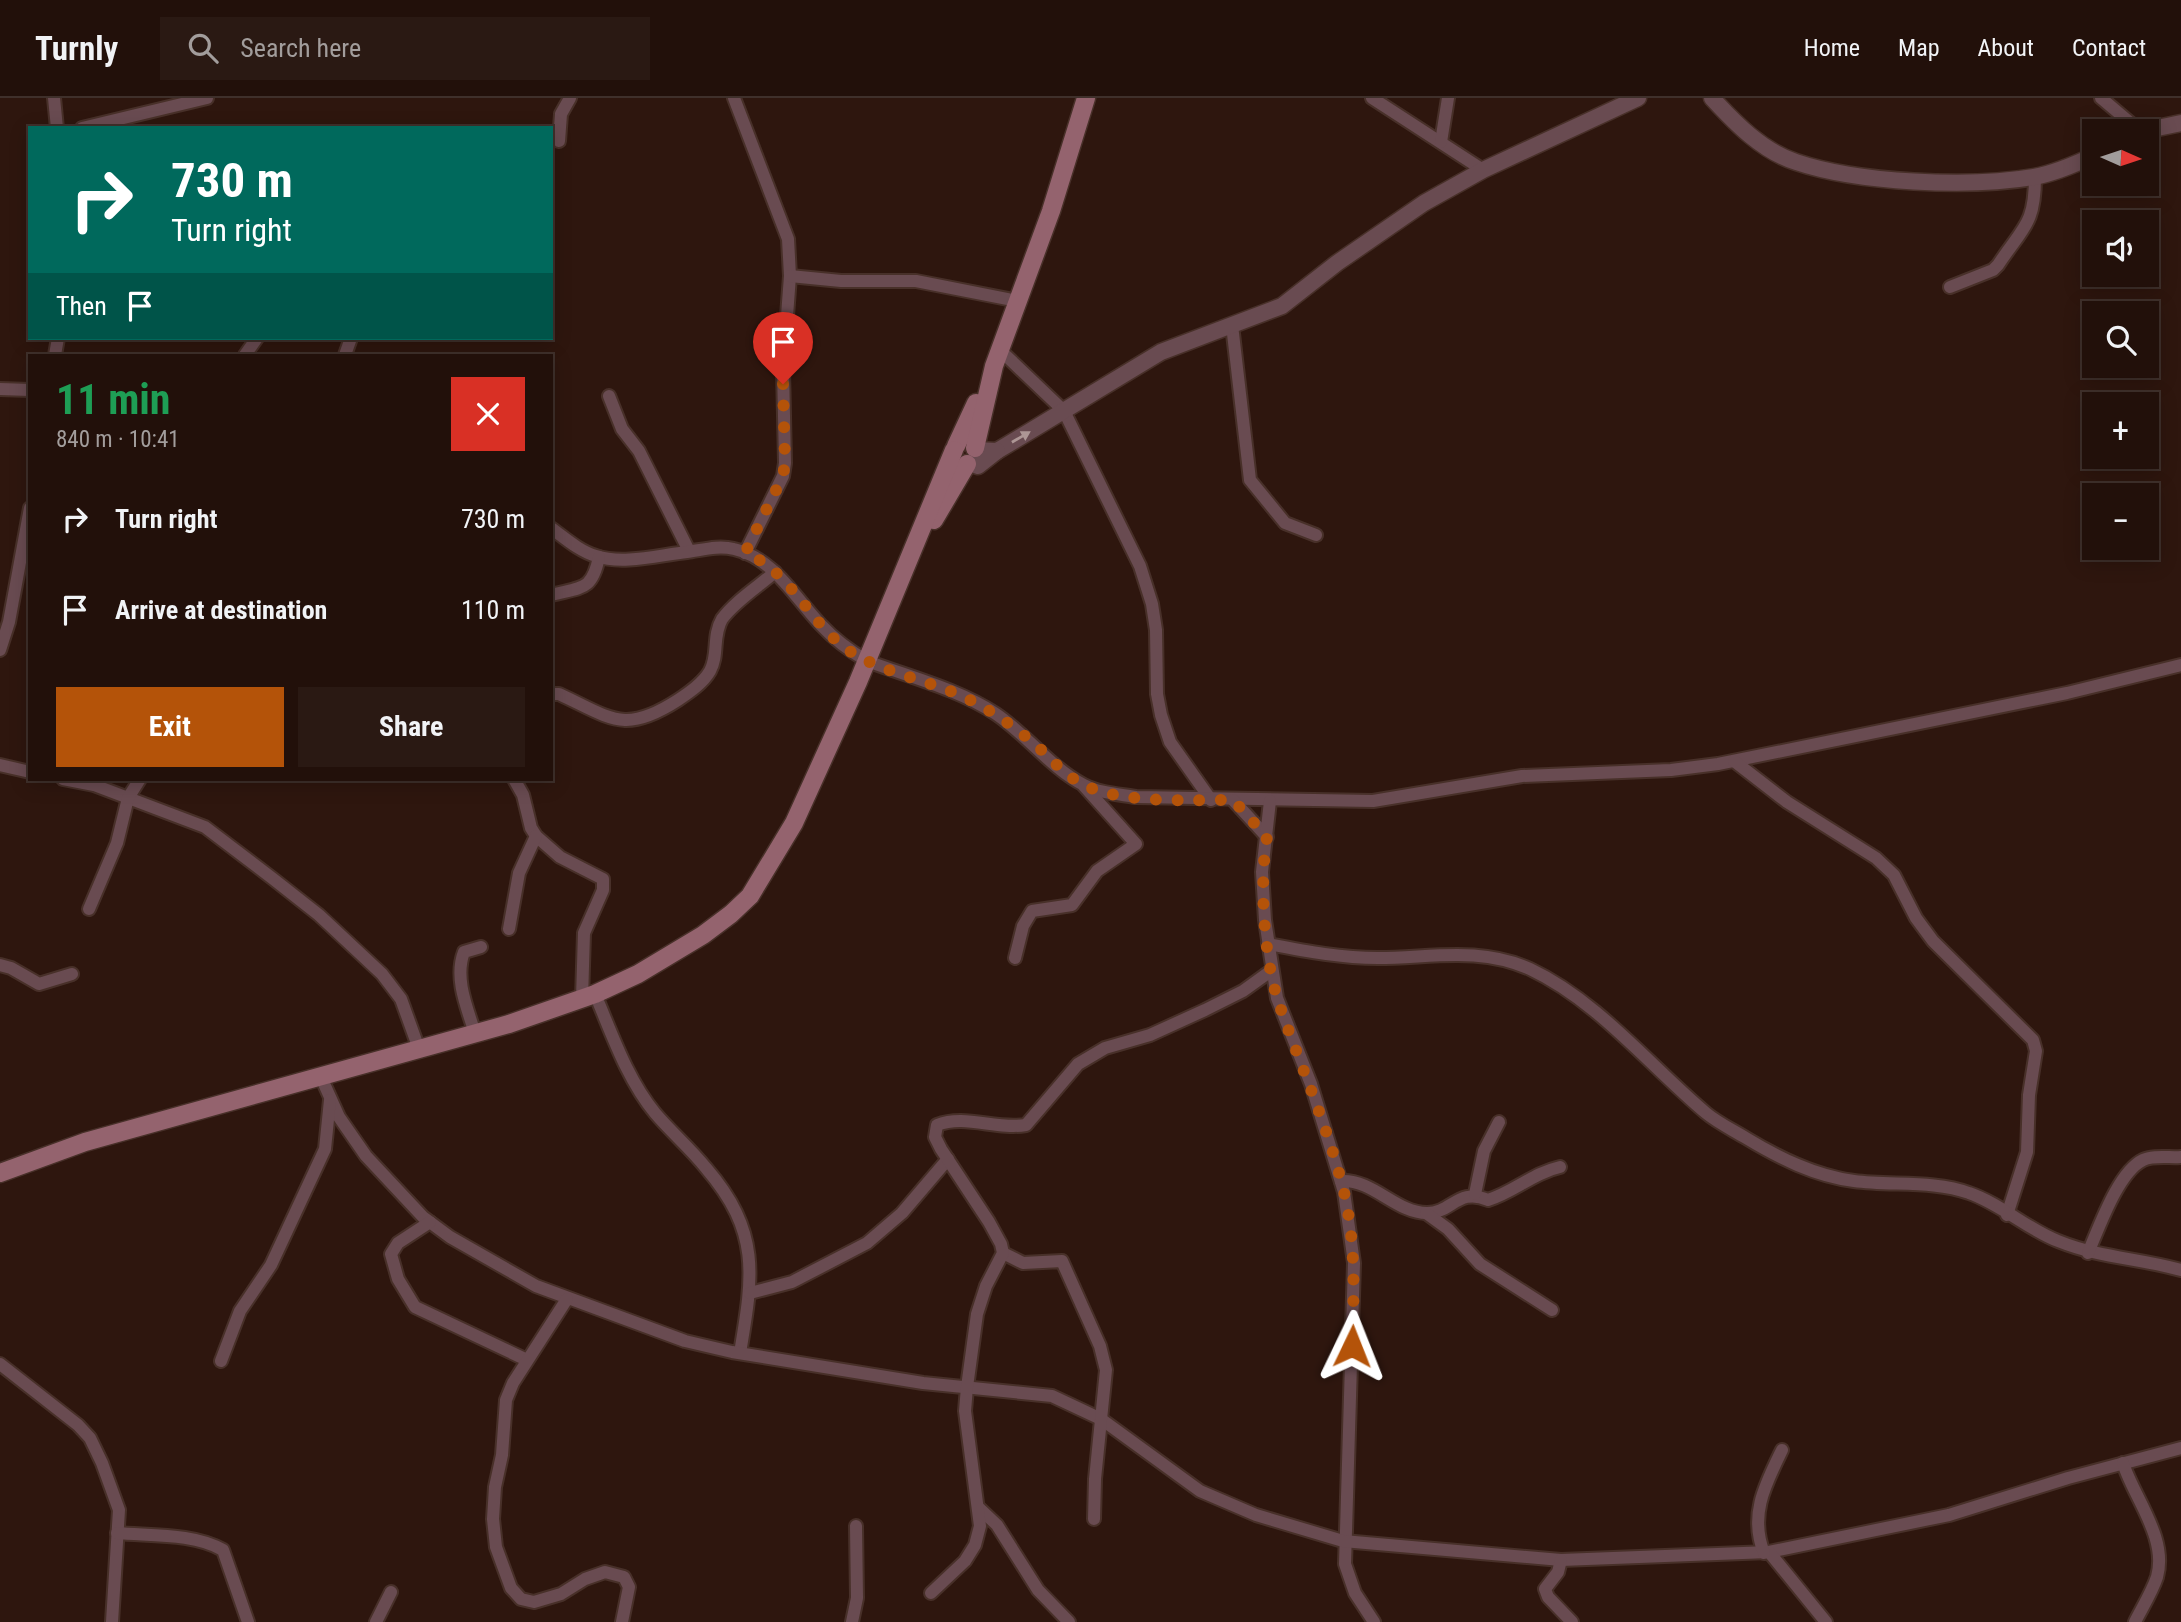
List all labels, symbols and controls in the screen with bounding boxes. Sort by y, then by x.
search box [160,17,650,80]
text: Turnly [35,29,118,68]
icon: search [184,29,222,67]
text: Search here [240,33,361,63]
text: Home [1804,34,1860,62]
text: Map [1898,34,1940,62]
text: About [1978,34,2034,62]
text: Contact [2072,34,2146,62]
north arrow [2082,119,2160,196]
map controls [2082,119,2159,560]
text: 730 m [171,152,293,209]
icon: right [56,154,147,245]
button: sound [2082,210,2159,287]
text: Turn right [171,211,292,249]
icon: arrive [121,287,159,325]
text: Then [56,291,107,321]
button: search [2082,301,2159,378]
pin [753,312,813,384]
icon: arrive [764,323,802,361]
text: 11 min [56,375,171,424]
button: close [451,377,525,451]
button: + [2082,392,2159,469]
text: 840 m · 10:41 [56,426,180,453]
one-way arrow [1012,431,1031,443]
button: − [2082,483,2159,560]
icon: right [56,500,94,538]
text: Turn right [115,504,217,534]
text: 730 m [461,504,525,534]
icon: arrive [56,591,94,629]
text: Arrive at destination [115,595,327,625]
text: 110 m [461,595,525,625]
button: Exit [56,687,284,767]
button: Share [298,687,525,767]
position arrow [1315,1309,1389,1383]

